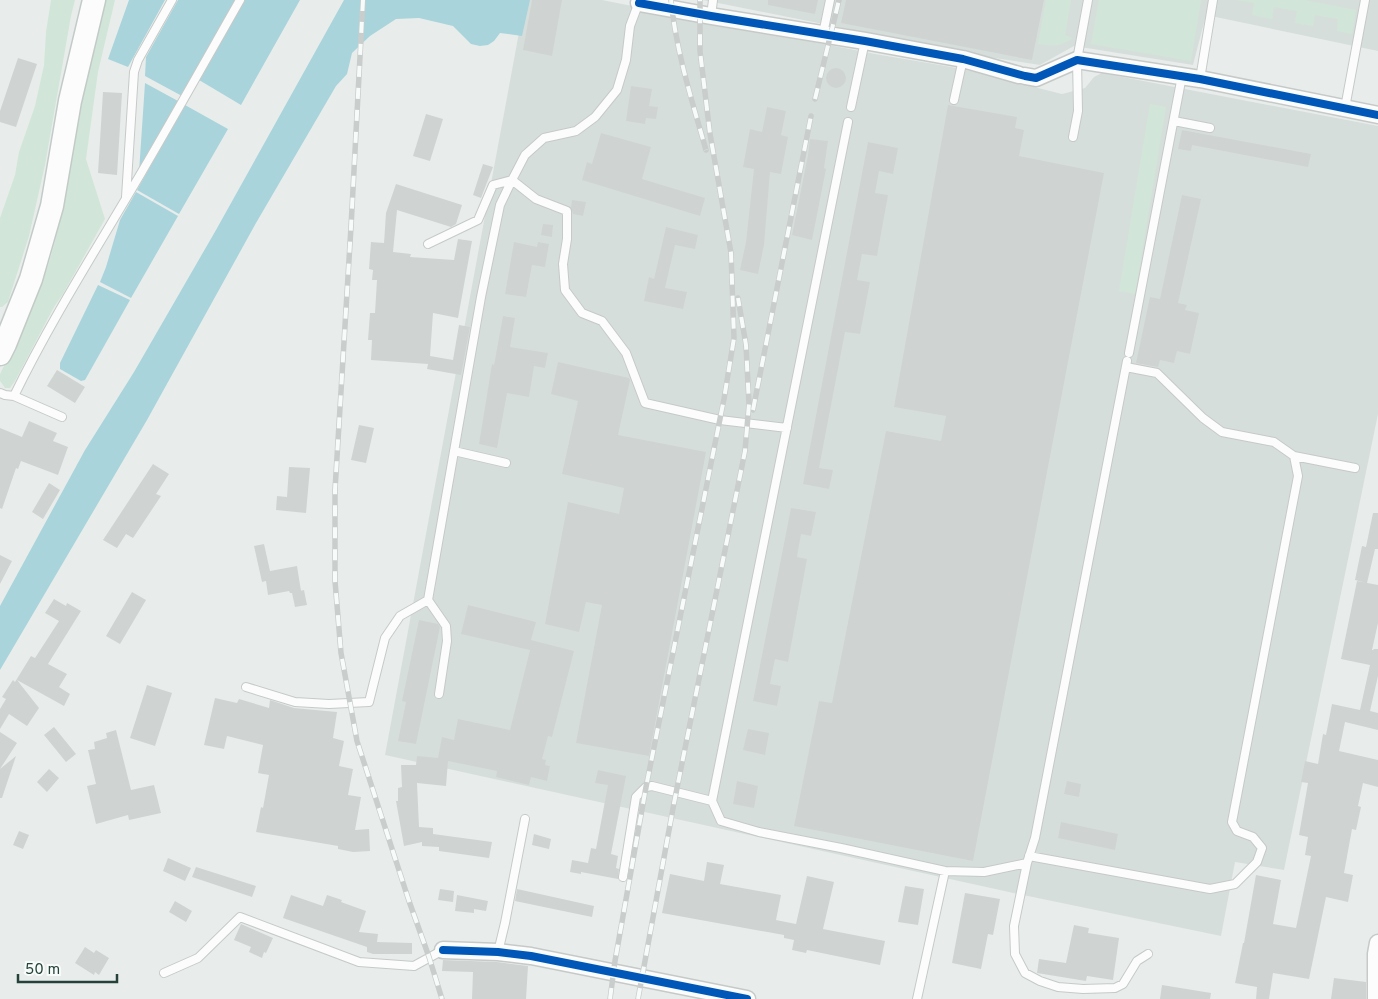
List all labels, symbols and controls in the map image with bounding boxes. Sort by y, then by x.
scale bar [18,952,116,984]
text: 50 m [25,961,60,980]

